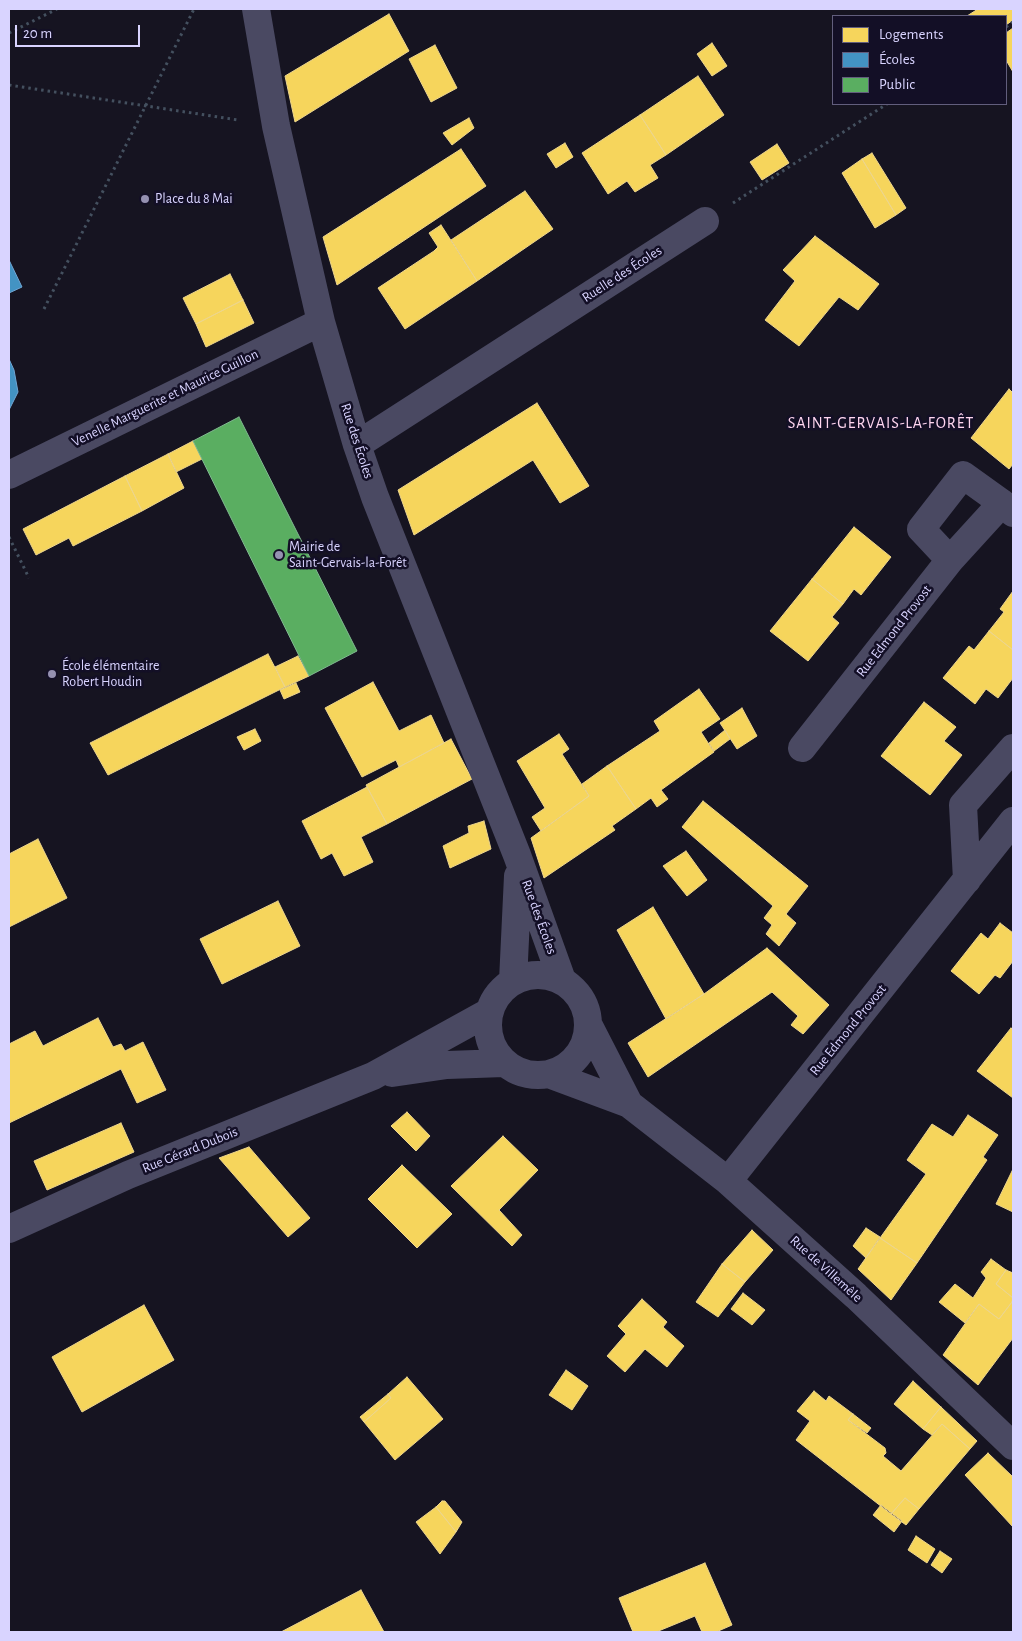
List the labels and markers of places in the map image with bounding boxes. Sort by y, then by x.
place label: Place du 8 Mai [155,191,233,207]
marker: Place du 8 Mai [139,193,151,205]
place label: Mairie de Saint-Gervais-la-Forêt [289,539,407,572]
marker: Mairie de Saint-Gervais-la-Forêt [273,549,285,561]
place label: École élémentaire Robert Houdin [62,658,159,690]
marker: École élémentaire Robert Houdin [46,668,58,680]

